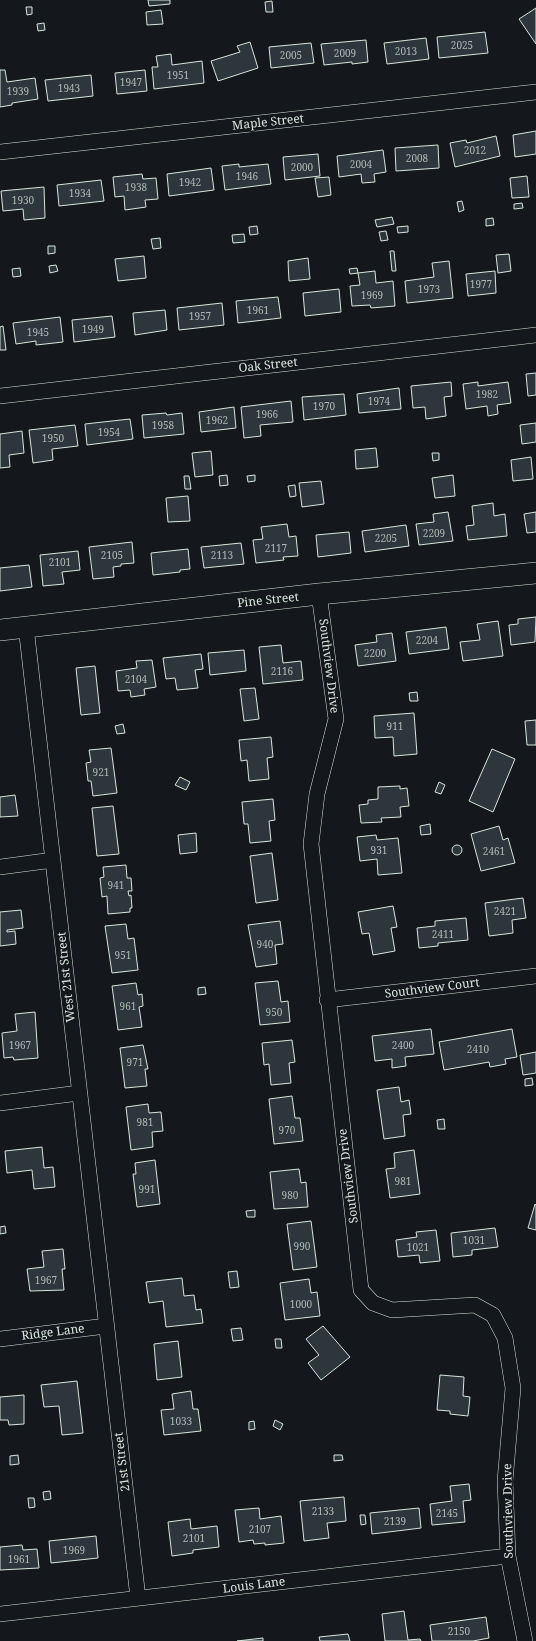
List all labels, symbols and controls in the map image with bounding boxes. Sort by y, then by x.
house number: 2025 [451,38,473,52]
house number: 2013 [395,44,418,58]
house number: 2009 [334,46,356,60]
house number: 2005 [280,48,302,62]
house number: 1951 [167,68,189,82]
house number: 1947 [120,75,143,89]
house number: 1943 [58,81,81,95]
house number: 1939 [7,84,29,98]
street label: Maple Street [231,109,305,134]
house number: 2012 [464,143,486,157]
house number: 2008 [406,151,429,165]
house number: 2004 [350,157,373,171]
house number: 2000 [291,160,314,174]
house number: 1946 [236,169,259,183]
house number: 1942 [179,175,201,189]
house number: 1938 [125,180,148,194]
house number: 1934 [69,186,92,200]
house number: 1930 [12,193,35,207]
house number: 1977 [470,277,493,291]
house number: 1973 [418,282,441,296]
house number: 1969 [361,288,383,302]
house number: 1961 [247,303,269,317]
house number: 1957 [189,309,212,323]
house number: 1949 [82,322,104,336]
house number: 1945 [27,325,49,339]
street label: Oak Street [238,353,298,376]
house number: 1982 [476,387,498,401]
house number: 1974 [368,394,391,408]
house number: 1970 [313,399,336,413]
house number: 1966 [256,407,279,421]
house number: 1962 [206,413,228,427]
house number: 1958 [152,418,175,432]
house number: 1954 [98,425,121,439]
house number: 1950 [42,431,65,445]
house number: 2209 [423,526,445,540]
house number: 2205 [375,531,397,545]
house number: 2117 [265,541,288,555]
house number: 2105 [101,548,123,562]
house number: 2113 [211,548,234,562]
house number: 2101 [49,555,71,569]
street label: Pine Street [236,588,300,611]
street label: Southview Drive [315,618,344,714]
house number: 2204 [416,633,439,647]
house number: 2200 [364,646,387,660]
house number: 2116 [271,664,294,678]
house number: 2104 [125,672,148,686]
house number: 911 [387,719,403,733]
house number: 921 [93,765,109,779]
house number: 931 [371,843,387,857]
house number: 2461 [483,844,505,858]
house number: 941 [108,878,124,892]
house number: 2421 [494,904,516,918]
house number: 2411 [432,927,454,941]
street label: West 21st Street [52,931,79,1023]
house number: 940 [257,937,274,951]
house number: 951 [115,948,131,962]
street label: Southview Court [384,973,480,1002]
house number: 961 [120,999,136,1013]
house number: 950 [266,1005,283,1019]
house number: 1967 [9,1038,32,1052]
house number: 2400 [392,1038,415,1052]
house number: 2410 [467,1042,490,1056]
house number: 971 [127,1055,143,1069]
house number: 981 [137,1115,153,1129]
house number: 970 [279,1123,296,1137]
street label: Southview Drive [333,1128,362,1224]
house number: 981 [395,1174,411,1188]
house number: 991 [139,1182,155,1196]
house number: 980 [282,1188,299,1202]
house number: 1031 [463,1233,485,1247]
house number: 990 [294,1239,311,1253]
house number: 1021 [407,1240,429,1254]
house number: 1967 [35,1273,58,1287]
house number: 1000 [290,1297,313,1311]
street label: Ridge Lane [20,1319,85,1344]
house number: 1033 [170,1414,193,1428]
street label: 21st Street [109,1431,134,1493]
street label: Southview Drive [498,1463,517,1559]
house number: 2133 [312,1504,335,1518]
house number: 2145 [436,1506,458,1520]
house number: 2139 [384,1514,406,1528]
house number: 2107 [249,1522,272,1536]
house number: 2101 [183,1531,205,1545]
house number: 1969 [63,1543,85,1557]
house number: 1961 [8,1552,30,1566]
street label: Louis Lane [222,1572,286,1597]
house number: 2150 [448,1624,471,1638]

